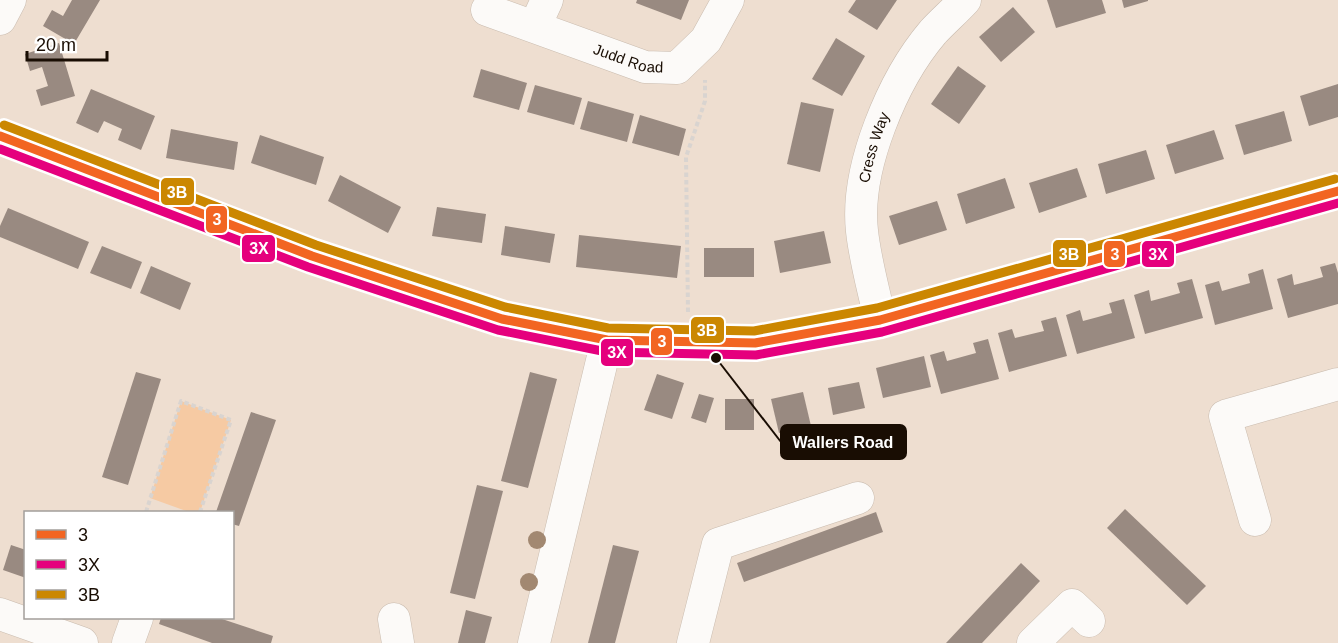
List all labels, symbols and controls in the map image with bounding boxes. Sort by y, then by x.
scale bar [27,24,106,62]
text: 20 m [36,35,76,55]
street label: Judd Road [591,40,664,76]
street label: Cress Way [855,109,893,184]
line badge: 3B [160,177,195,206]
text: 3B [167,184,187,201]
line badge: 3 [205,205,228,234]
text: 3 [213,211,222,228]
line badge: 3X [241,234,276,263]
line badge: 3B [1052,239,1087,268]
text: 3X [249,240,269,257]
line badge: 3 [1103,240,1126,268]
line badge: 3X [1141,240,1175,268]
text: 3B [1059,246,1079,263]
text: 3 [1111,246,1120,263]
text: 3X [1148,246,1168,263]
line badge: 3B [690,316,725,344]
text: 3B [697,322,717,339]
line badge: 3 [650,327,673,356]
text: 3 [658,333,667,350]
line badge: 3X [600,338,634,367]
text: 3X [607,344,627,361]
callout: Wallers Road [781,425,906,459]
text: Wallers Road [793,434,893,451]
legend [24,511,234,619]
text: 3 [78,525,88,545]
text: 3X [78,555,100,575]
text: 3B [78,585,100,605]

